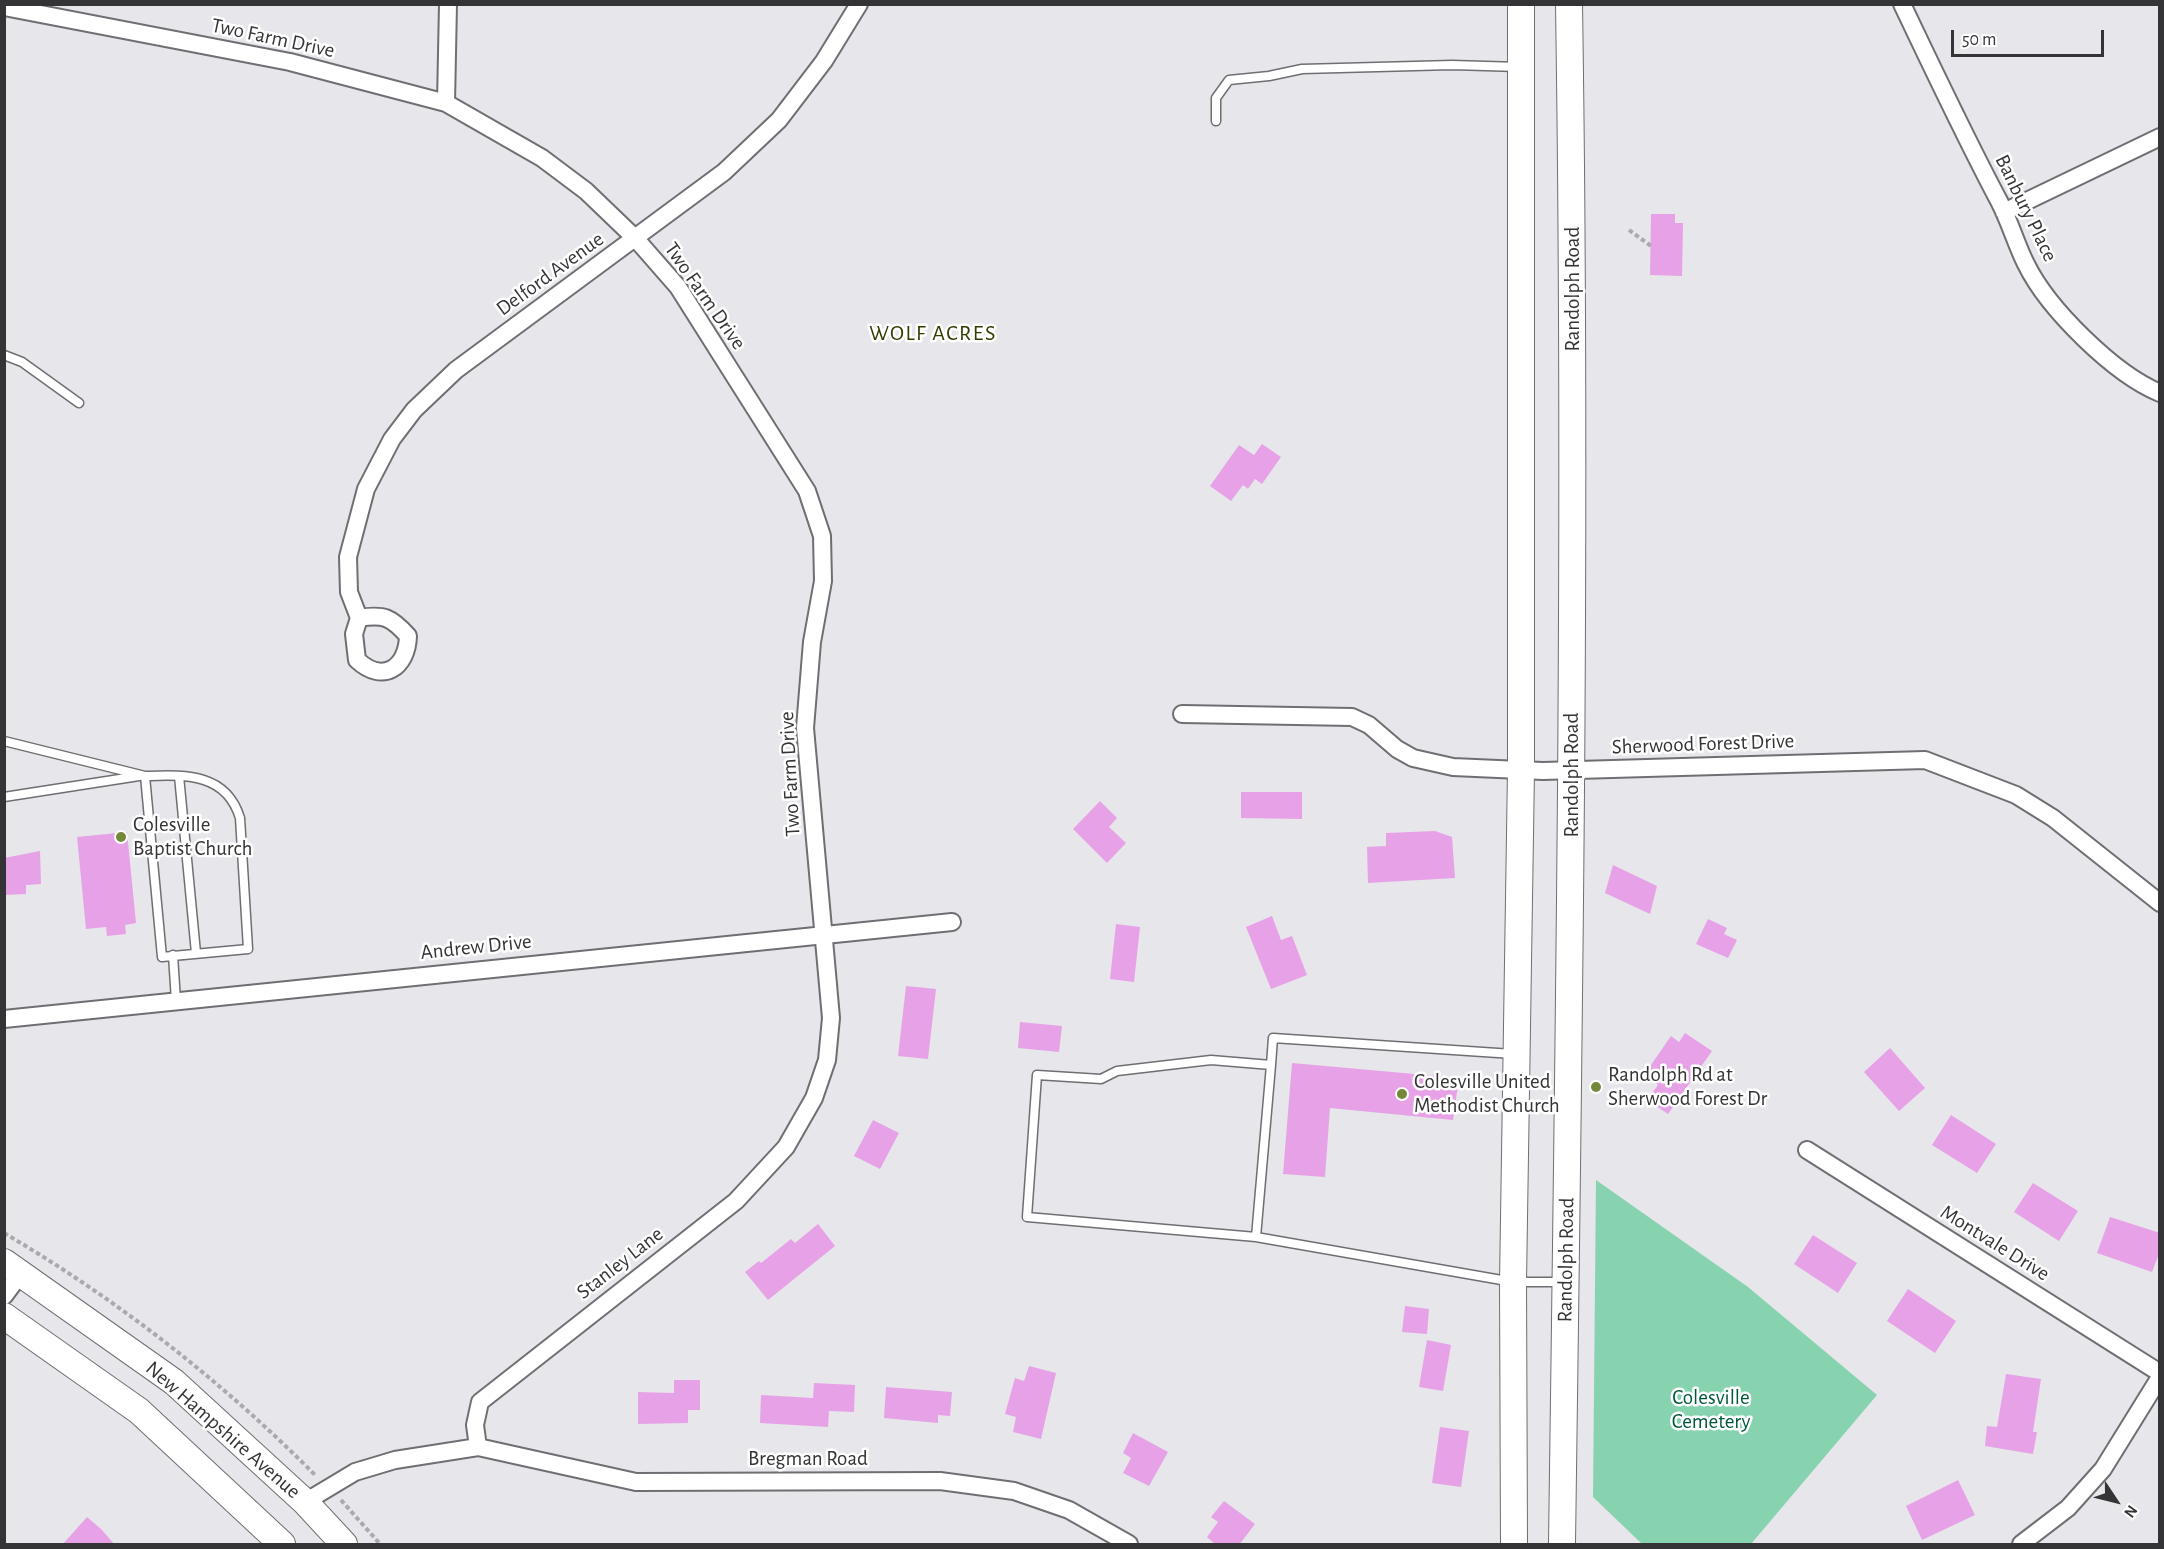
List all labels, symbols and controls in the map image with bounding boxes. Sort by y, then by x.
street label: Two Farm Drive [209,13,337,63]
scale bar [1954,18,2107,56]
text: 50 m [1962,31,1996,49]
street label: Banbury Place [1989,150,2063,266]
street label: Delford Avenue [491,227,609,321]
street label: Randolph Road [1560,227,1586,351]
street label: Two Farm Drive [659,237,751,355]
district label: WOLF ACRES [869,320,997,346]
street label: Two Farm Drive [774,711,806,837]
street label: Randolph Road [1559,713,1585,837]
street label: Sherwood Forest Drive [1611,728,1795,760]
place label: Colesville Baptist Church [133,812,252,862]
marker: Colesville Baptist Church [114,830,128,844]
street label: Andrew Drive [419,929,533,965]
place label: Randolph Rd at Sherwood Forest Dr [1608,1062,1767,1112]
place label: Colesville United Methodist Church [1414,1069,1560,1119]
marker: Randolph Rd at Sherwood Forest Dr [1589,1080,1603,1094]
marker: Colesville United Methodist Church [1395,1087,1409,1101]
street label: Randolph Road [1552,1197,1580,1323]
street label: Montvale Drive [1936,1199,2054,1287]
street label: Stanley Lane [572,1221,668,1305]
street label: New Hampshire Avenue [140,1356,306,1504]
park label: Colesville Cemetery [1672,1385,1750,1435]
street label: Bregman Road [748,1446,868,1472]
north arrow [2086,1471,2146,1531]
text: N [2121,1502,2140,1520]

